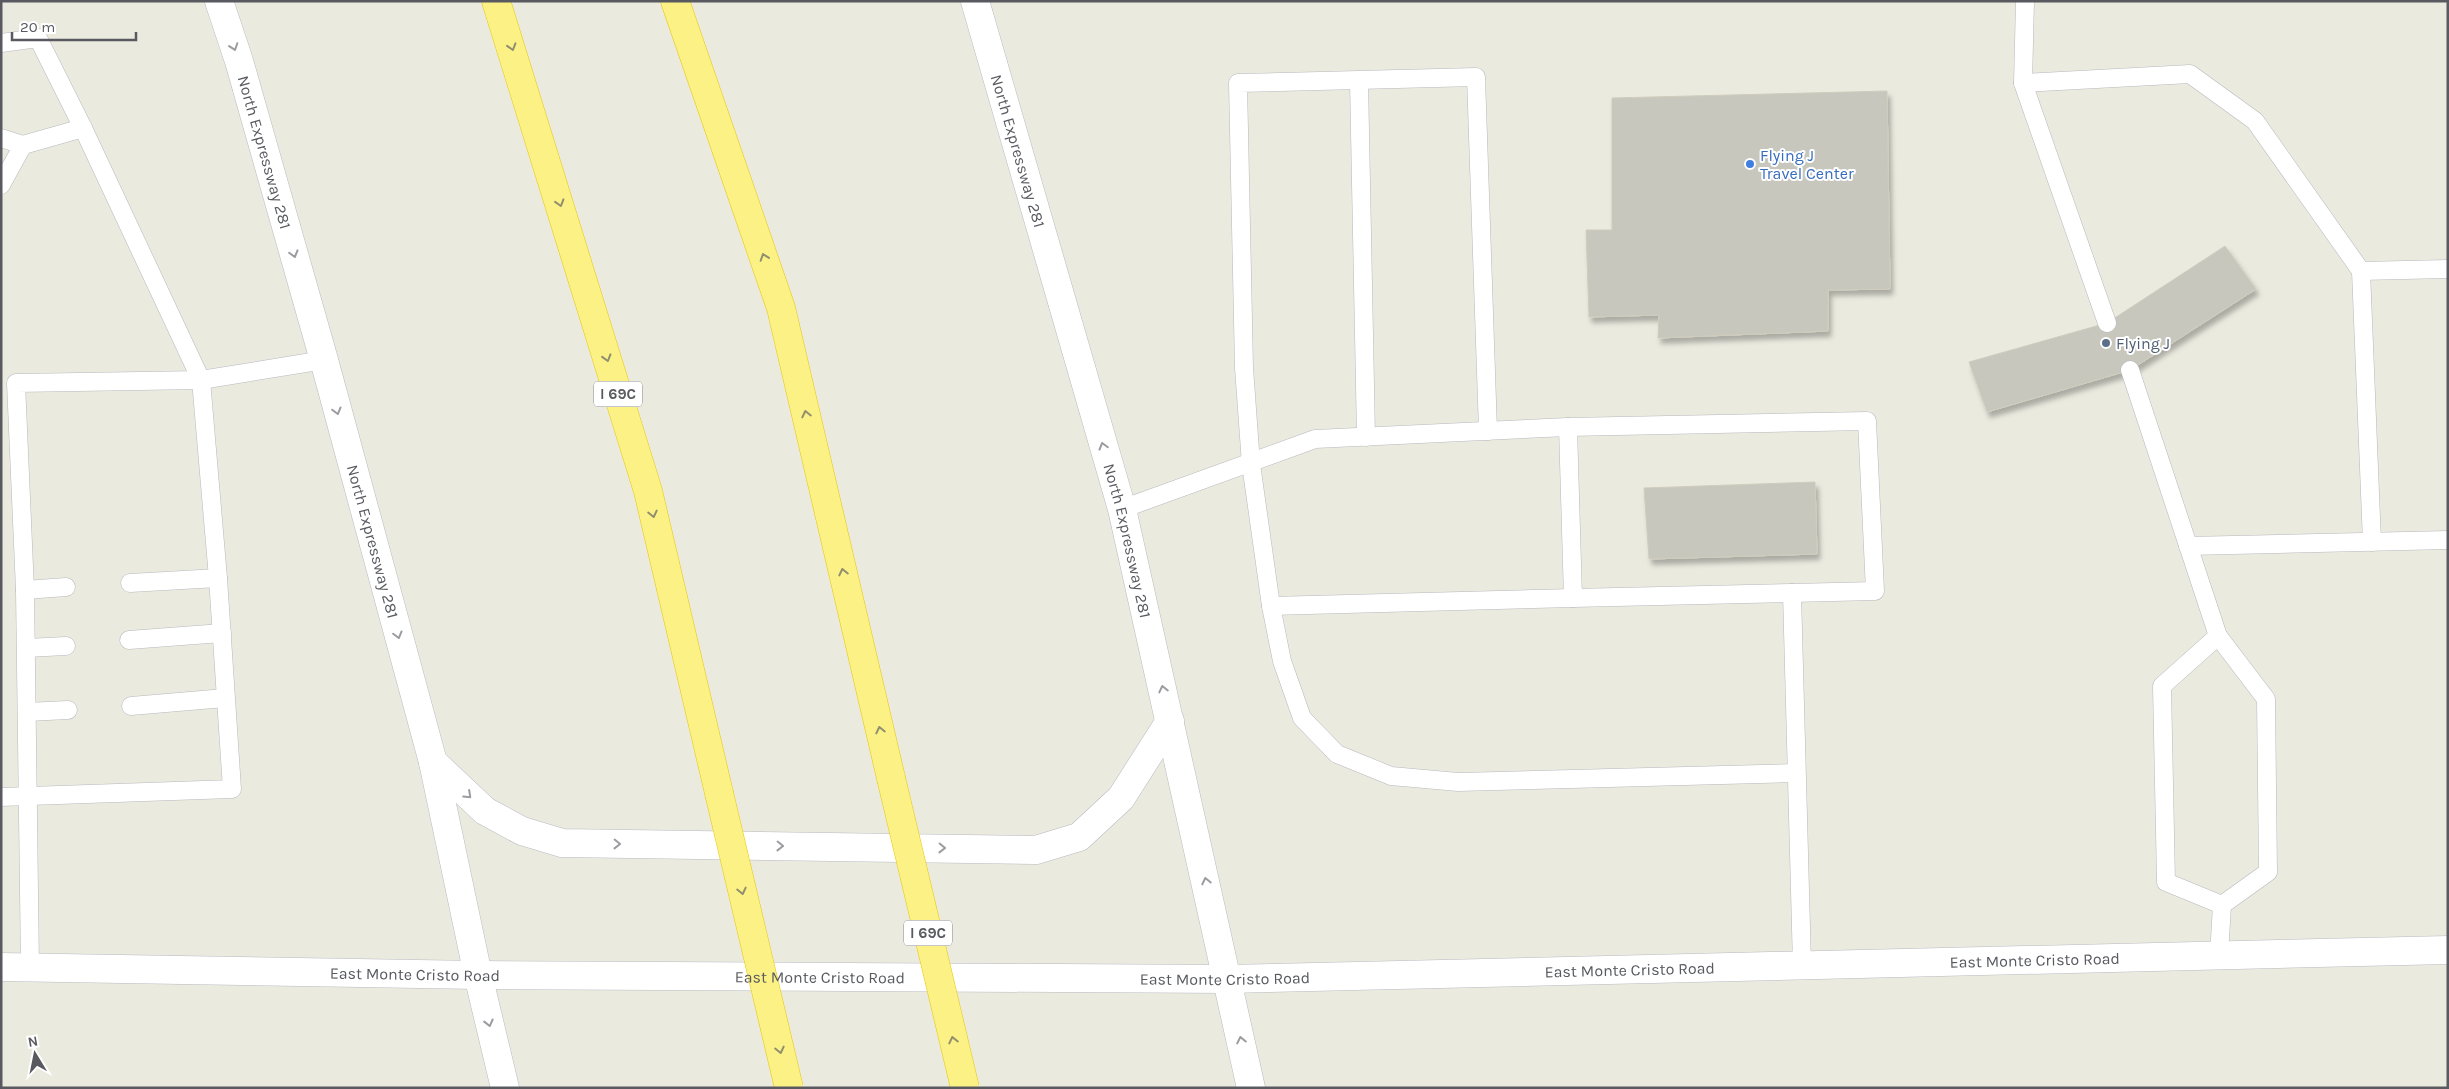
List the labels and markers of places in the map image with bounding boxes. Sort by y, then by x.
place label: Flying J Travel Center [1760,146,1854,183]
marker: Flying J Travel Center [1744,158,1756,170]
place label: Flying J [2116,334,2170,353]
marker: Flying J [2100,337,2112,349]

